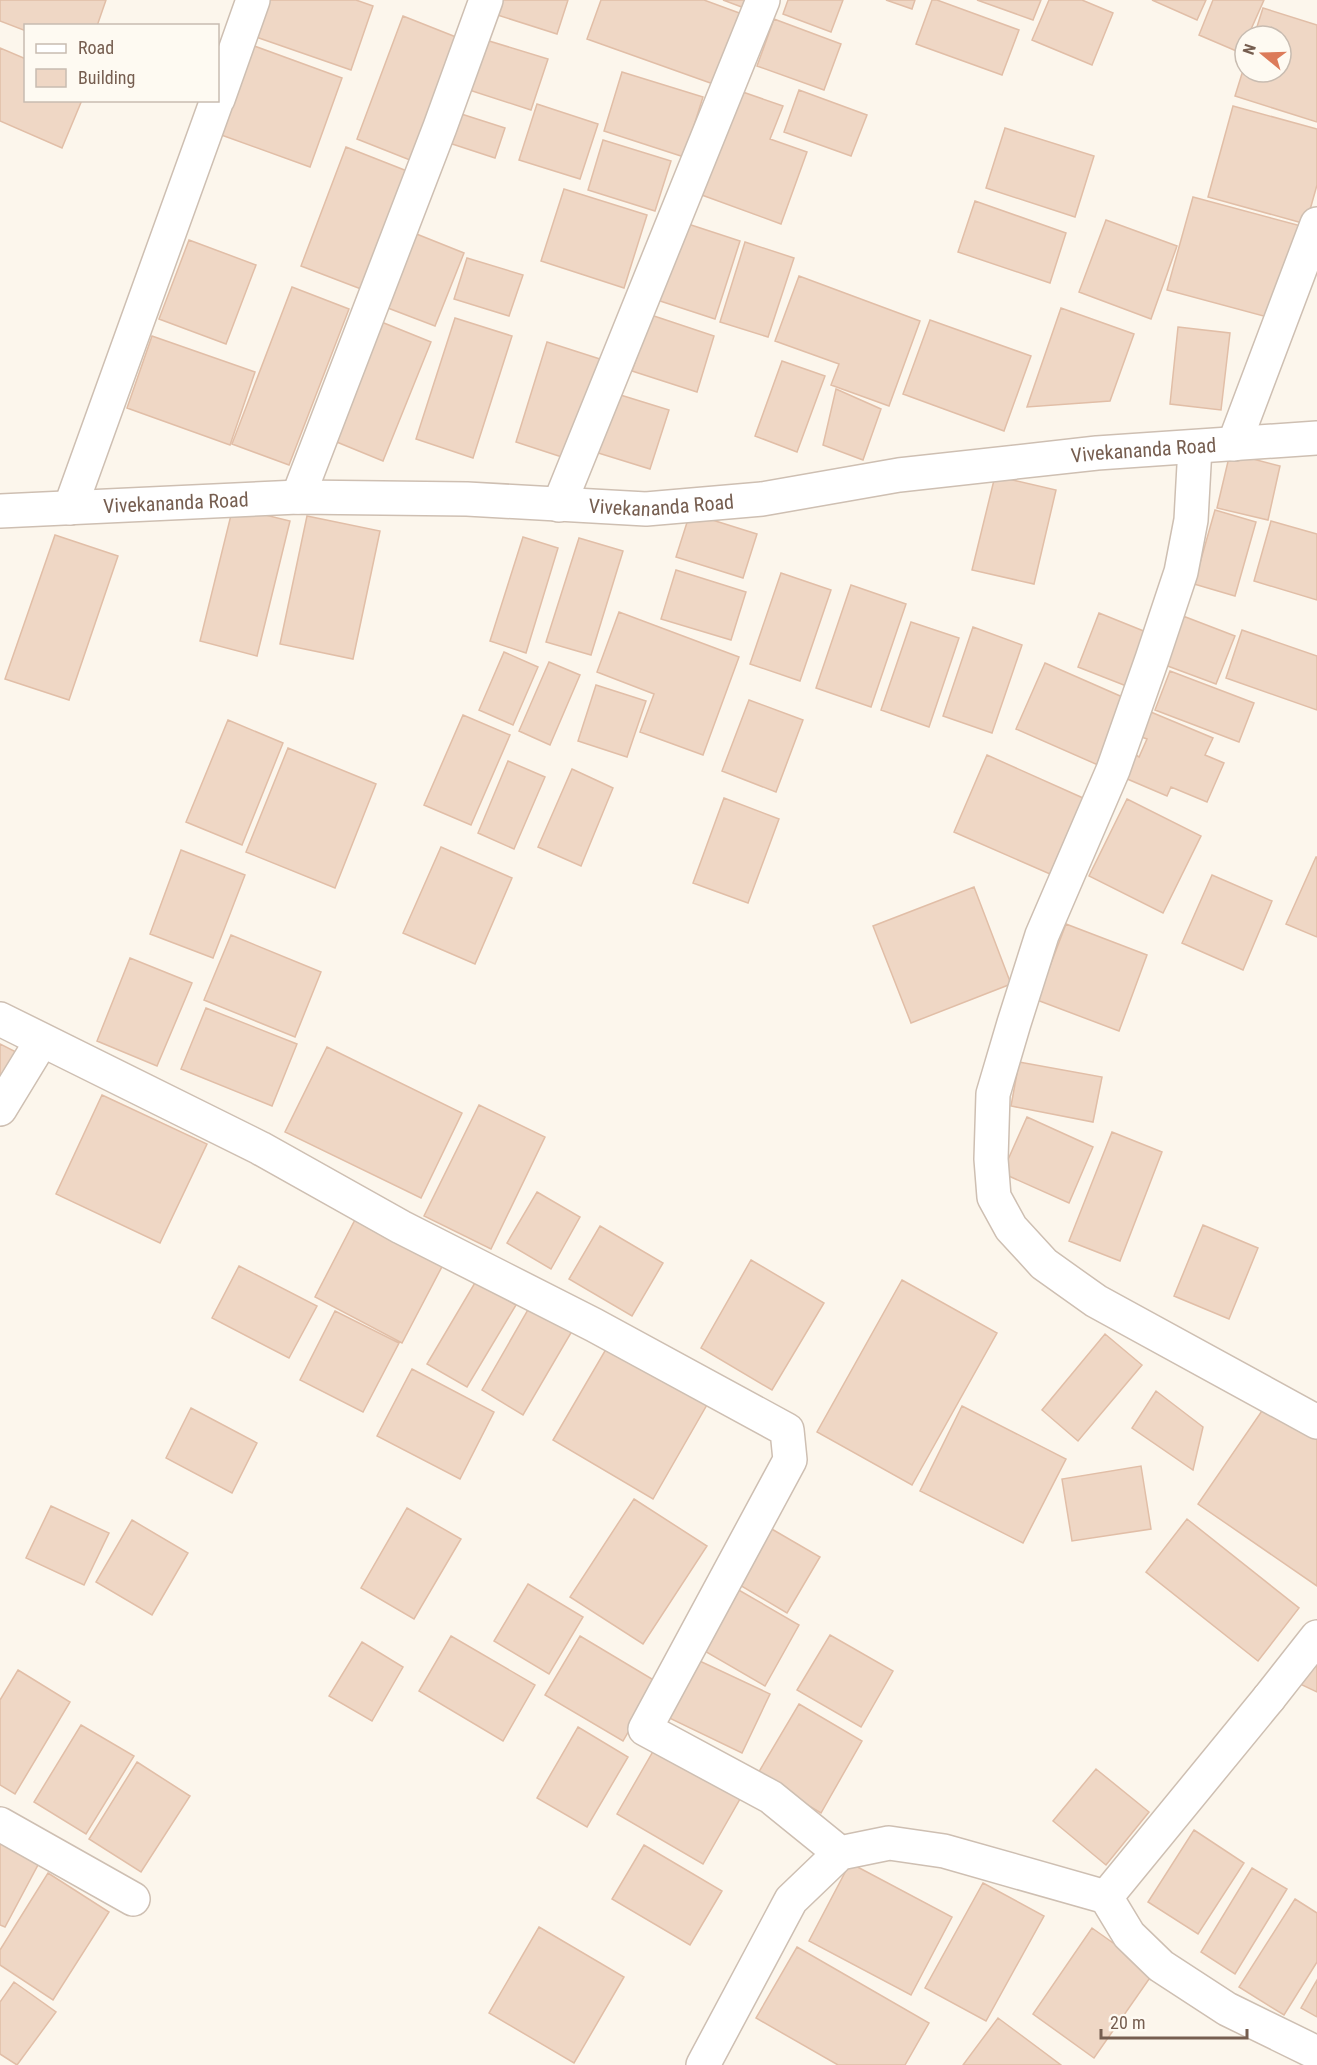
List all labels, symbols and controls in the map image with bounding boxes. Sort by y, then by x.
legend [24,24,219,102]
north arrow [1233,24,1293,84]
text: Road [78,37,114,58]
text: N [1239,42,1260,57]
text: Building [78,67,135,88]
street label: Vivekananda Road [1070,433,1217,468]
street label: Vivekananda Road [103,487,249,518]
street label: Vivekananda Road [588,489,735,521]
scale bar [1101,2002,1246,2040]
text: 20 m [1110,2012,1145,2033]

